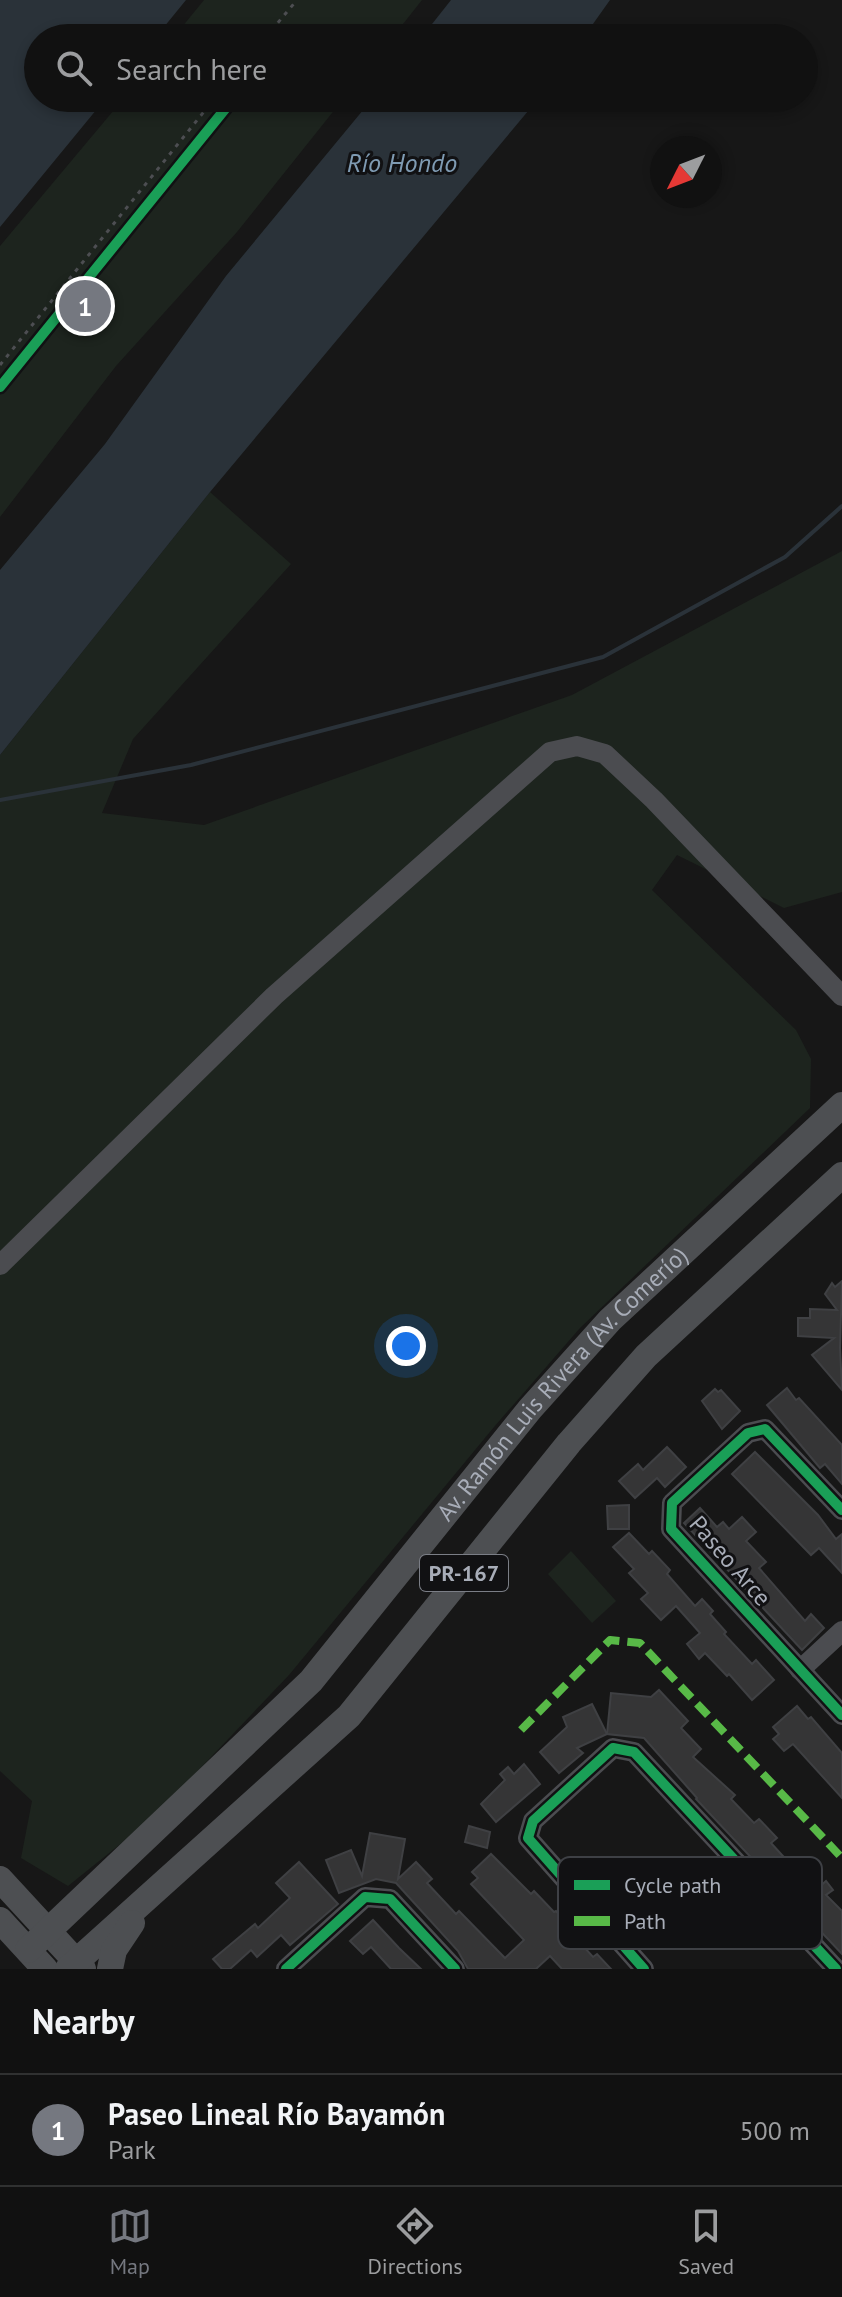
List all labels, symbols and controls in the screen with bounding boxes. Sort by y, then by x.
search box [24,24,818,112]
icon: search [52,46,96,90]
text: Search here [116,49,267,88]
north arrow [650,136,722,208]
water label: Río Hondo [347,146,457,179]
pin: 1 [59,276,111,336]
street label: Av. Ramón Luis Rivera (Av. Comerío) [430,1240,694,1527]
your location [386,1326,426,1366]
street label: Paseo Arce [683,1509,778,1612]
road number: PR-167 [420,1555,508,1591]
legend [558,1857,822,1949]
text: Cycle path [624,1871,721,1899]
text: Path [624,1907,666,1935]
text: Nearby [32,1999,134,2043]
text: Paseo Lineal Río Bayamón [108,2094,445,2133]
text: 1 [51,2114,65,2147]
text: 500 m [739,2114,810,2147]
text: Park [108,2133,156,2166]
tab: Map [108,2204,152,2280]
tab: Directions [367,2204,463,2280]
tab: Saved [678,2204,734,2280]

